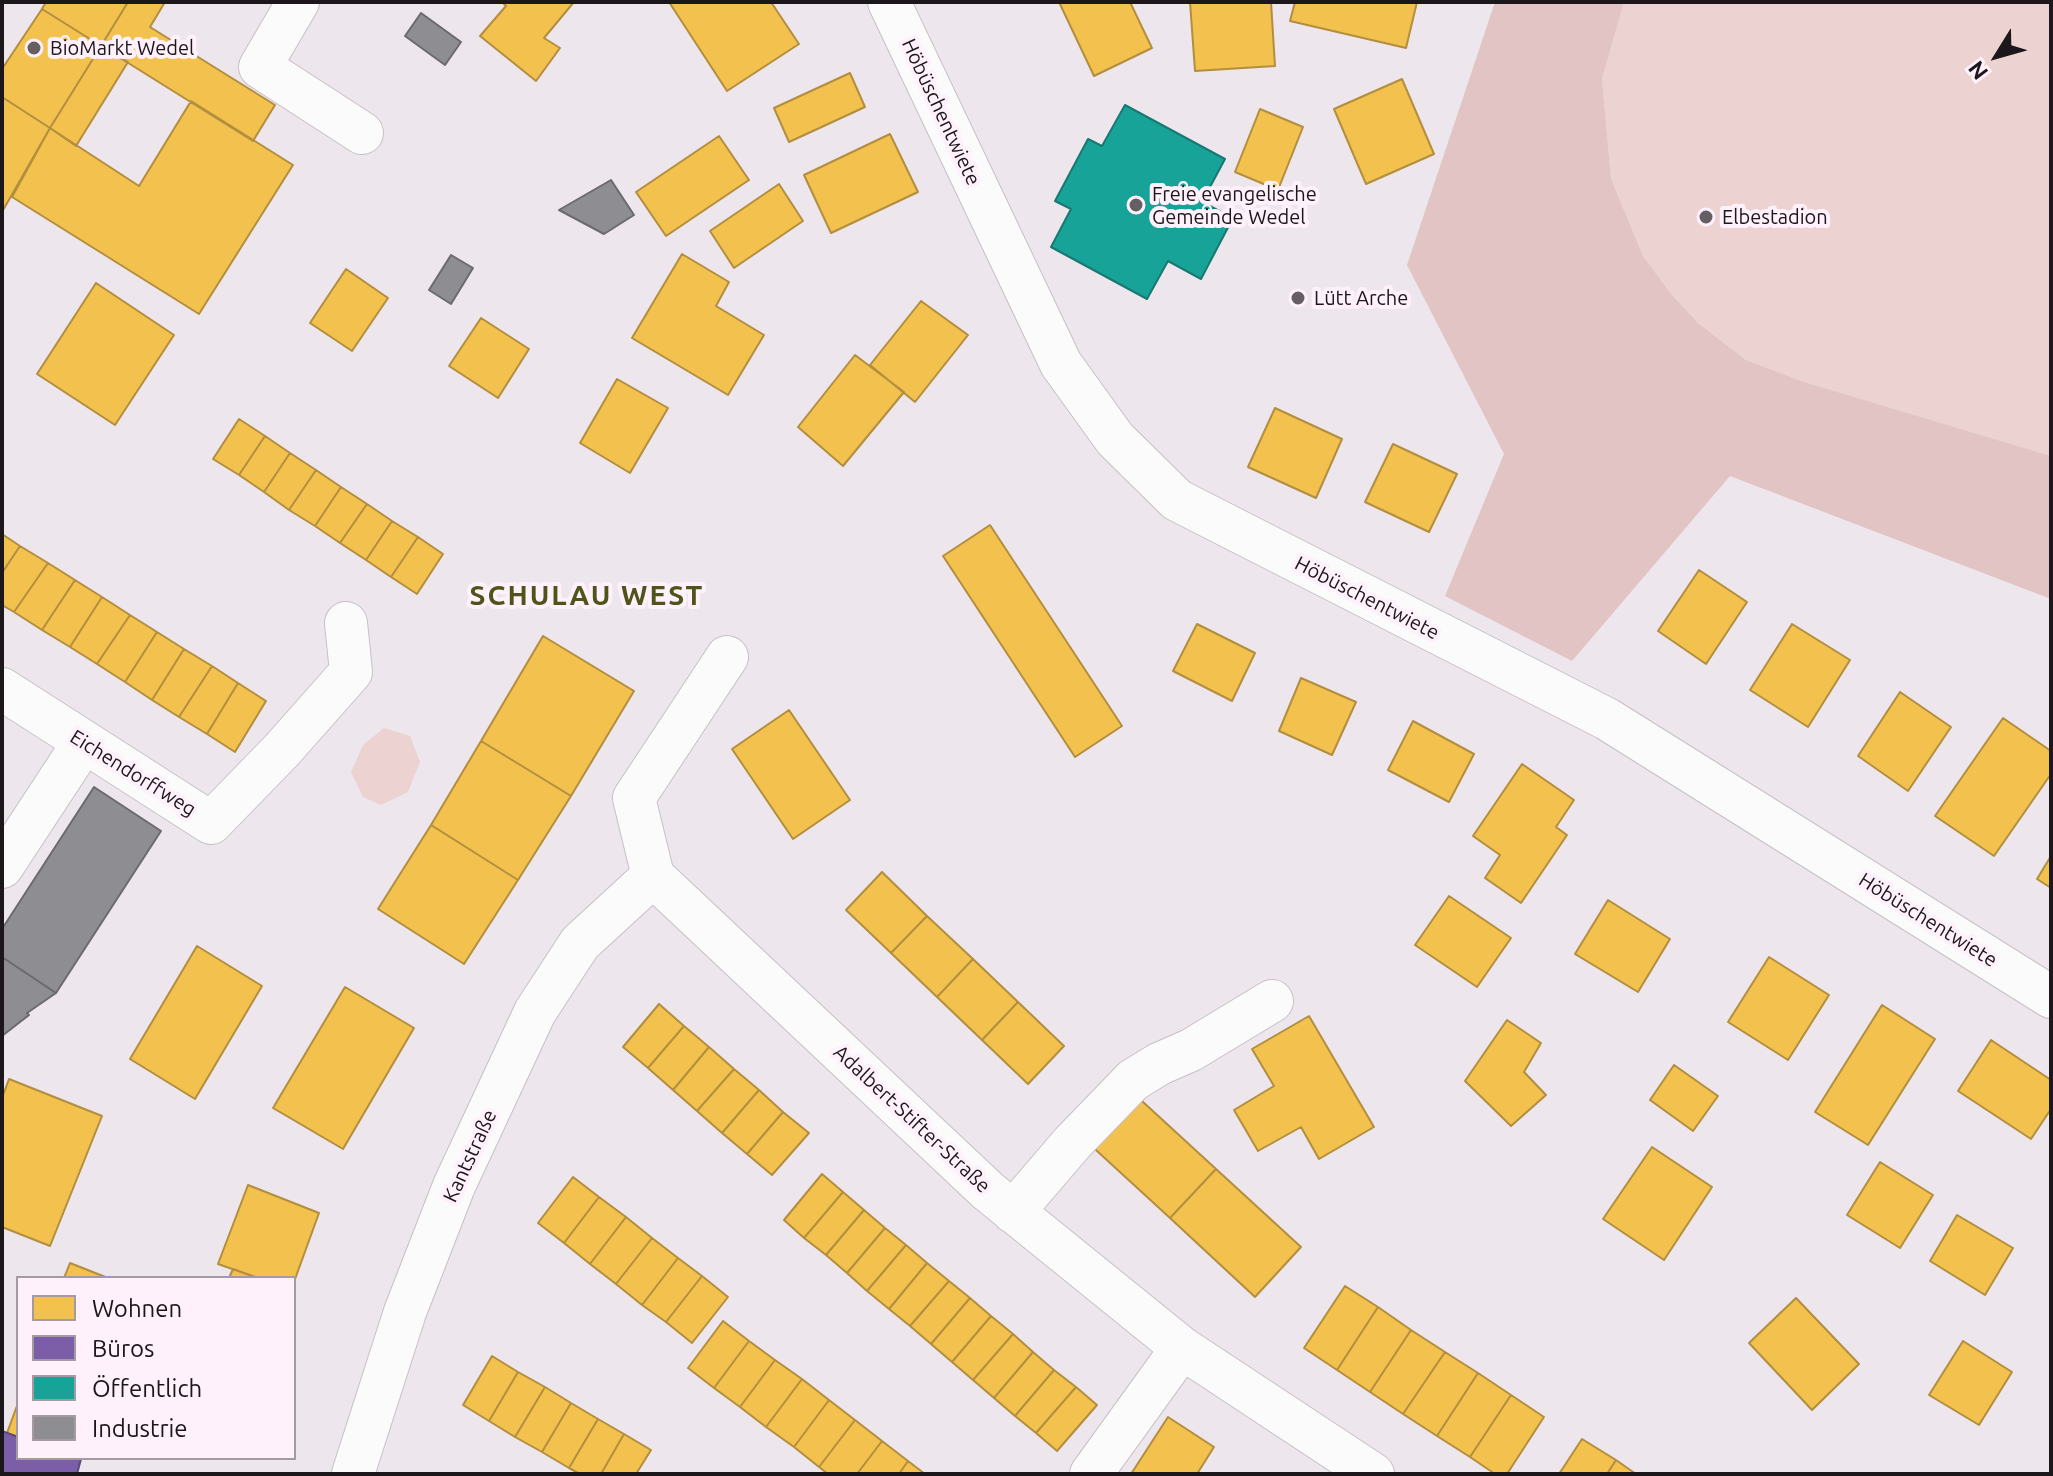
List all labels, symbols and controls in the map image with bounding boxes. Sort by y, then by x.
north arrow [1957,16,2037,96]
street label: Höbüschentwiete [897,35,985,189]
place label: BioMarkt Wedel [50,36,194,60]
marker: BioMarkt Wedel [25,39,43,57]
text: N [1963,57,1992,85]
place label: Freie evangelische Gemeinde Wedel [1152,182,1317,229]
marker: Freie evangelische Gemeinde Wedel [1127,196,1145,214]
place label: Elbestadion [1722,205,1828,229]
marker: Elbestadion [1697,208,1715,226]
place label: Lütt Arche [1314,286,1408,310]
marker: Lütt Arche [1289,289,1307,307]
street label: Höbüschentwiete [1291,551,1443,645]
district label: SCHULAU WEST [470,579,704,613]
street label: Eichendorffweg [66,725,200,821]
street label: Höbüschentwiete [1854,868,2002,972]
street label: Adalbert-Stifter-Straße [829,1040,995,1198]
street label: Kantstraße [438,1106,502,1206]
legend [16,1276,296,1460]
text: Wohnen [92,1295,182,1322]
text: Büros [92,1335,154,1362]
text: Öffentlich [92,1375,202,1402]
text: Industrie [92,1415,188,1442]

